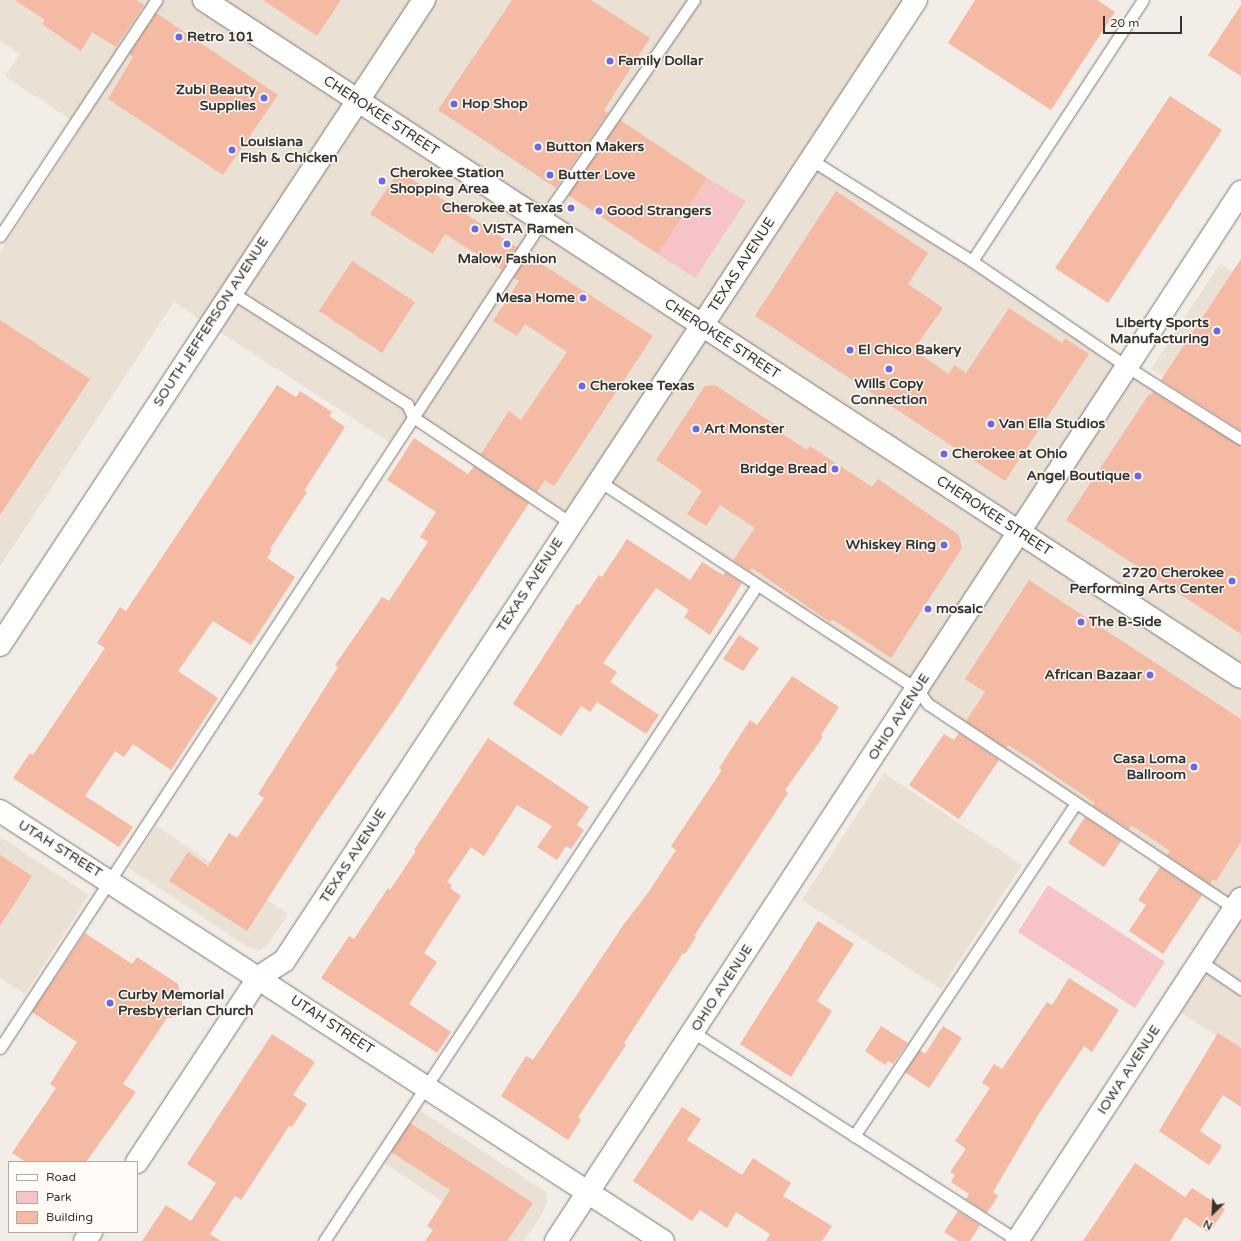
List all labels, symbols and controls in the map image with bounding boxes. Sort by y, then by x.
scale bar [1105,8,1184,34]
text: 20 m [1110,16,1139,30]
place label: Retro 101 [187,29,254,45]
marker: Retro 101 [174,32,184,42]
place label: Family Dollar [618,53,703,69]
marker: Family Dollar [605,56,615,66]
street label: CHEROKEE STREET [320,72,442,160]
place label: Zubi Beauty Supplies [176,82,256,114]
marker: Zubi Beauty Supplies [259,93,269,103]
place label: Hop Shop [462,96,528,112]
marker: Hop Shop [449,99,459,109]
place label: Louisiana Fish & Chicken [240,134,338,166]
place label: Button Makers [546,139,644,155]
marker: Button Makers [533,142,543,152]
marker: Louisiana Fish & Chicken [227,145,237,155]
place label: Cherokee Station Shopping Area [390,165,504,198]
place label: Butter Love [558,167,635,183]
marker: Butter Love [545,170,555,180]
marker: Cherokee Station Shopping Area [377,176,387,186]
place label: Cherokee at Texas [442,200,563,216]
marker: Cherokee at Texas [566,203,576,213]
place label: Good Strangers [607,203,711,219]
marker: Good Strangers [594,206,604,216]
street label: TEXAS AVENUE [705,215,779,315]
place label: VISTA Ramen [483,221,574,237]
marker: VISTA Ramen [470,224,480,234]
street label: SOUTH JEFFERSON AVENUE [150,234,272,410]
marker: Malow Fashion [502,239,512,249]
place label: Malow Fashion [457,251,557,267]
place label: Mesa Home [496,290,575,306]
marker: Mesa Home [578,293,588,303]
street label: CHEROKEE STREET [661,295,783,383]
place label: Liberty Sports Manufacturing [1110,315,1209,348]
marker: Liberty Sports Manufacturing [1212,326,1222,336]
place label: El Chico Bakery [858,342,961,358]
marker: El Chico Bakery [845,345,855,355]
marker: Wills Copy Connection [884,364,894,374]
place label: Wills Copy Connection [851,376,927,408]
place label: Cherokee Texas [590,378,694,394]
marker: Cherokee Texas [577,381,587,391]
place label: Van Ella Studios [999,416,1105,432]
marker: Van Ella Studios [986,419,996,429]
place label: Art Monster [704,421,784,437]
marker: Art Monster [691,424,701,434]
place label: Cherokee at Ohio [952,446,1067,462]
marker: Cherokee at Ohio [939,449,949,459]
place label: Bridge Bread [740,461,827,477]
marker: Bridge Bread [830,464,840,474]
place label: Angel Boutique [1026,468,1130,484]
marker: Angel Boutique [1133,471,1143,481]
street label: CHEROKEE STREET [933,472,1055,560]
street label: TEXAS AVENUE [493,535,567,635]
place label: Whiskey Ring [846,537,936,553]
marker: Whiskey Ring [939,540,949,550]
place label: 2720 Cherokee Performing Arts Center [1070,565,1224,598]
marker: 2720 Cherokee Performing Arts Center [1227,576,1237,586]
place label: mosaic [936,601,983,617]
marker: mosaic [923,604,933,614]
place label: The B-Side [1089,614,1161,630]
marker: The B-Side [1076,617,1086,627]
place label: African Bazaar [1045,667,1142,683]
street label: OHIO AVENUE [865,670,933,764]
marker: African Bazaar [1145,670,1155,680]
place label: Casa Loma Ballroom [1113,751,1186,784]
marker: Casa Loma Ballroom [1189,762,1199,772]
street label: TEXAS AVENUE [316,806,390,906]
street label: UTAH STREET [15,816,105,882]
street label: OHIO AVENUE [688,941,756,1035]
place label: Curby Memorial Presbyterian Church [118,987,254,1020]
street label: UTAH STREET [287,992,377,1058]
marker: Curby Memorial Presbyterian Church [105,998,115,1008]
street label: IOWA AVENUE [1094,1022,1164,1118]
legend [8,1161,138,1233]
text: Road [46,1170,76,1184]
text: Park [46,1190,72,1204]
north arrow [1193,1193,1233,1233]
text: Building [46,1210,93,1224]
text: N [1201,1217,1215,1232]

